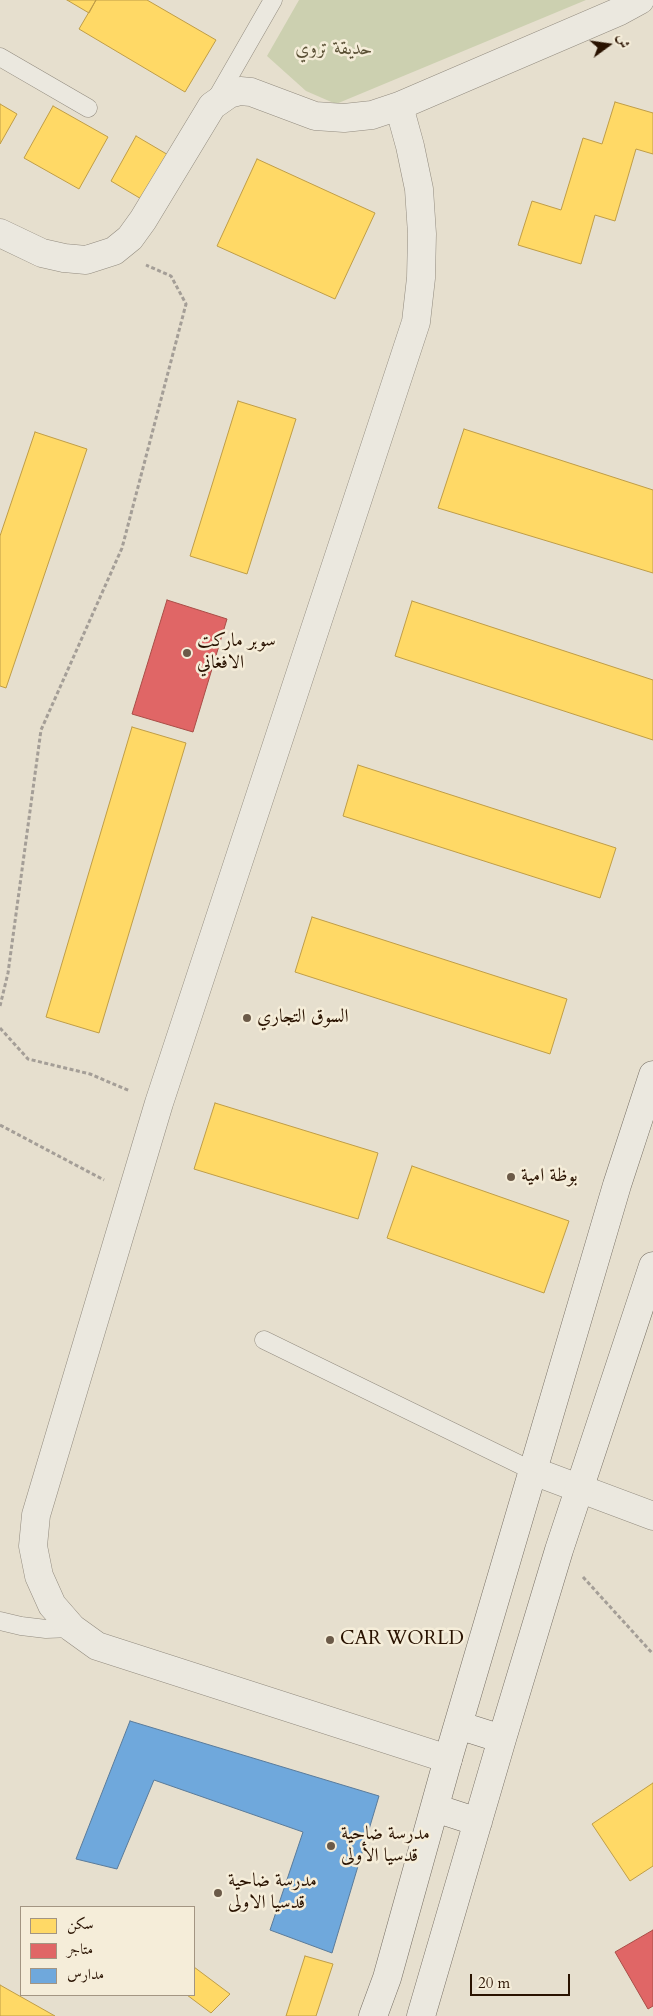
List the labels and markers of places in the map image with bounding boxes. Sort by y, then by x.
place label: سوبر ماركت الافغاني [197,631,276,675]
marker: سوبر ماركت الافغاني [181,647,193,659]
place label: السوق التجاري [257,1007,349,1029]
marker: السوق التجاري [241,1012,253,1024]
place label: بوظة امية [521,1166,578,1188]
marker: بوظة امية [505,1171,517,1183]
place label: CAR WORLD [340,1629,464,1651]
marker: CAR WORLD [324,1634,336,1646]
place label: مدرسة ضاحية قدسيا الأولى [341,1824,430,1868]
marker: مدرسة ضاحية قدسيا الأولى [325,1840,337,1852]
place label: مدرسة ضاحية قدسيا الاولى [228,1871,317,1915]
marker: مدرسة ضاحية قدسيا الاولى [212,1887,224,1899]

